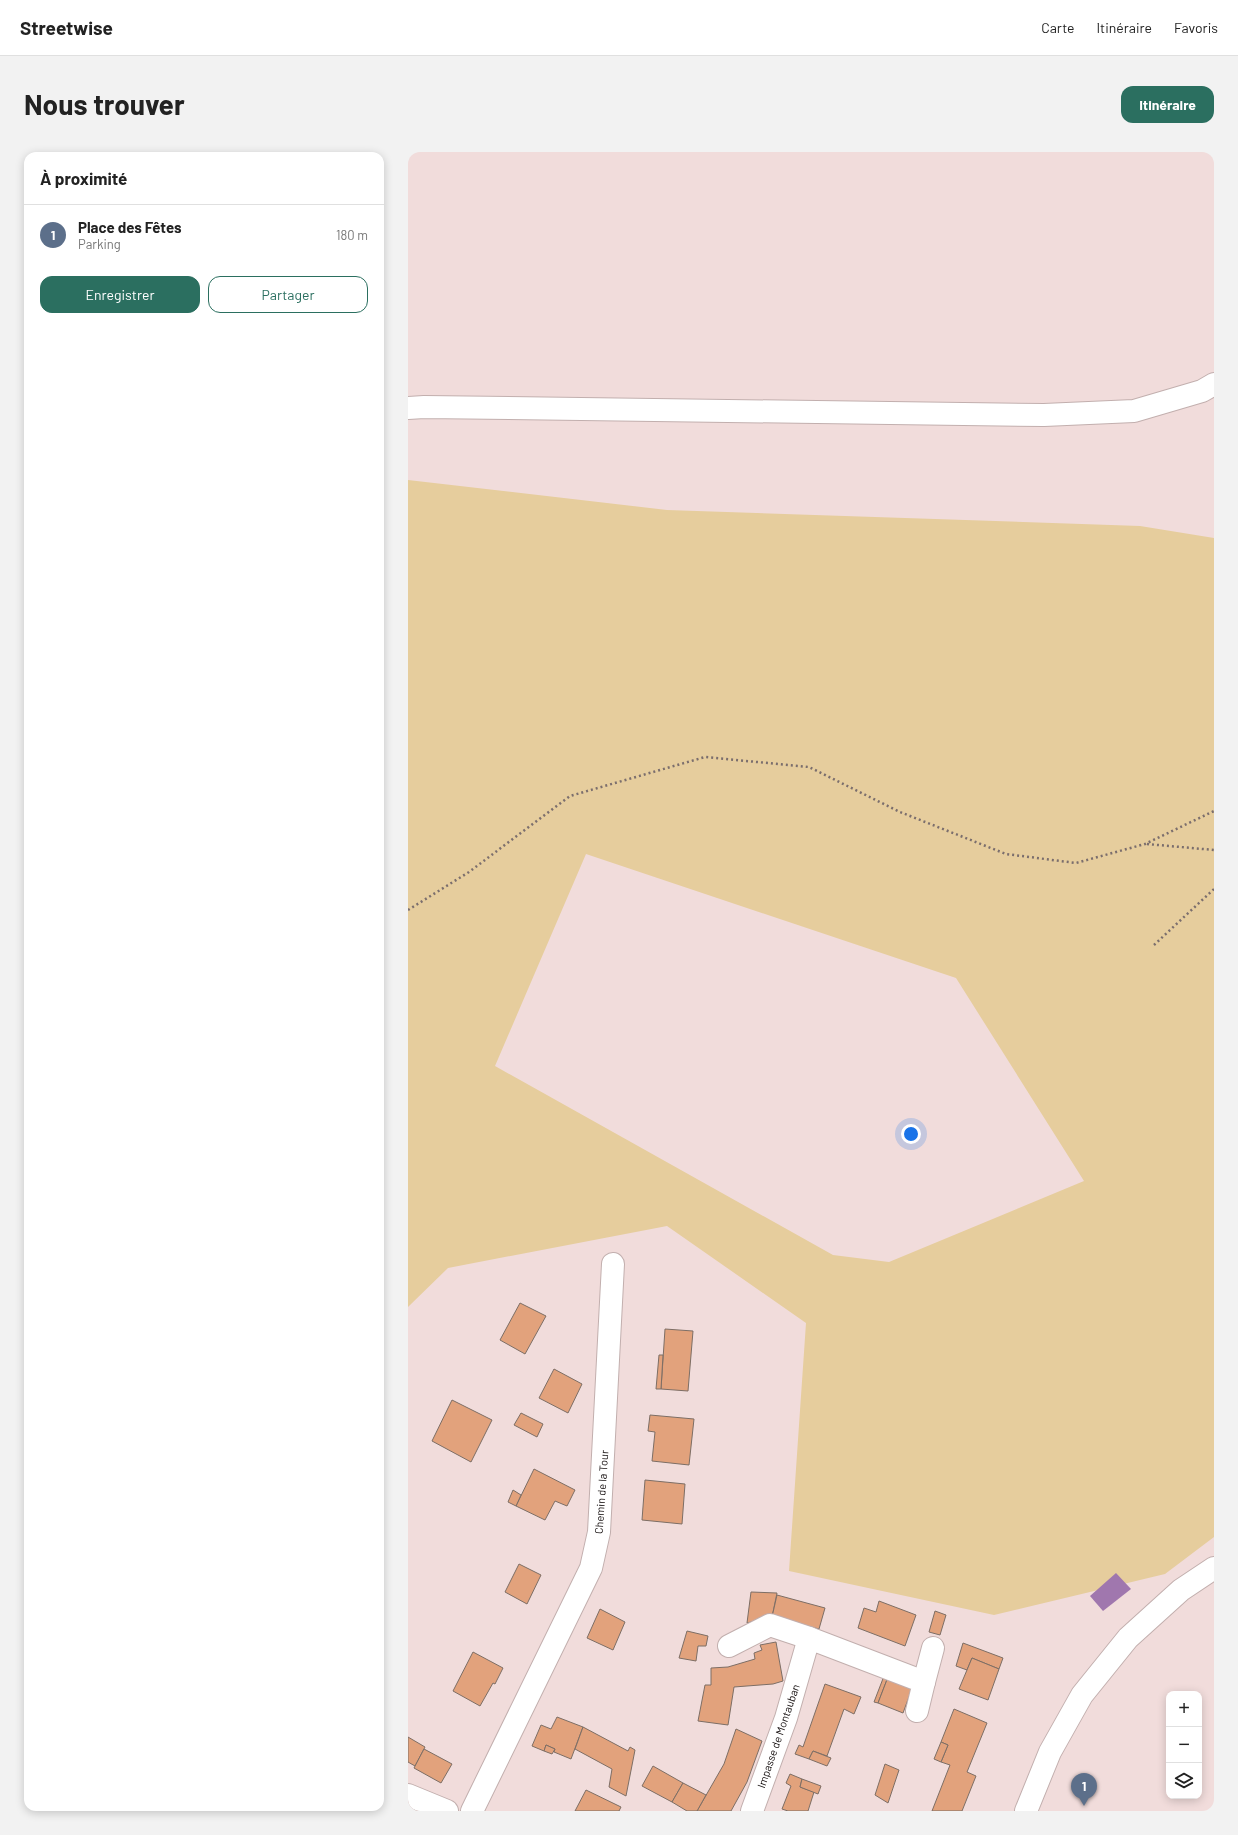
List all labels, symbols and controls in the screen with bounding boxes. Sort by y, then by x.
text: Streetwise [20,16,113,39]
text: Carte [1041,19,1074,36]
text: Itinéraire [1096,19,1152,36]
text: Favoris [1174,19,1218,36]
button: Itinéraire [1121,86,1214,123]
text: Nous trouver [24,87,185,121]
text: À proximité [40,168,127,188]
text: Place des Fêtes [78,218,182,236]
text: 1 [51,227,55,243]
text: 180 m [336,227,368,243]
text: Parking [78,236,121,252]
button: Enregistrer [40,276,200,313]
button: Partager [208,276,368,313]
your location [901,1124,921,1144]
street label: Chemin de la Tour [592,1450,610,1534]
street label: Impasse de Montauban [754,1682,802,1790]
map controls [1166,1691,1202,1799]
button: + [1166,1691,1202,1727]
button: − [1166,1727,1202,1763]
button: layers [1166,1763,1202,1799]
pin: 1 [1071,1773,1097,1806]

